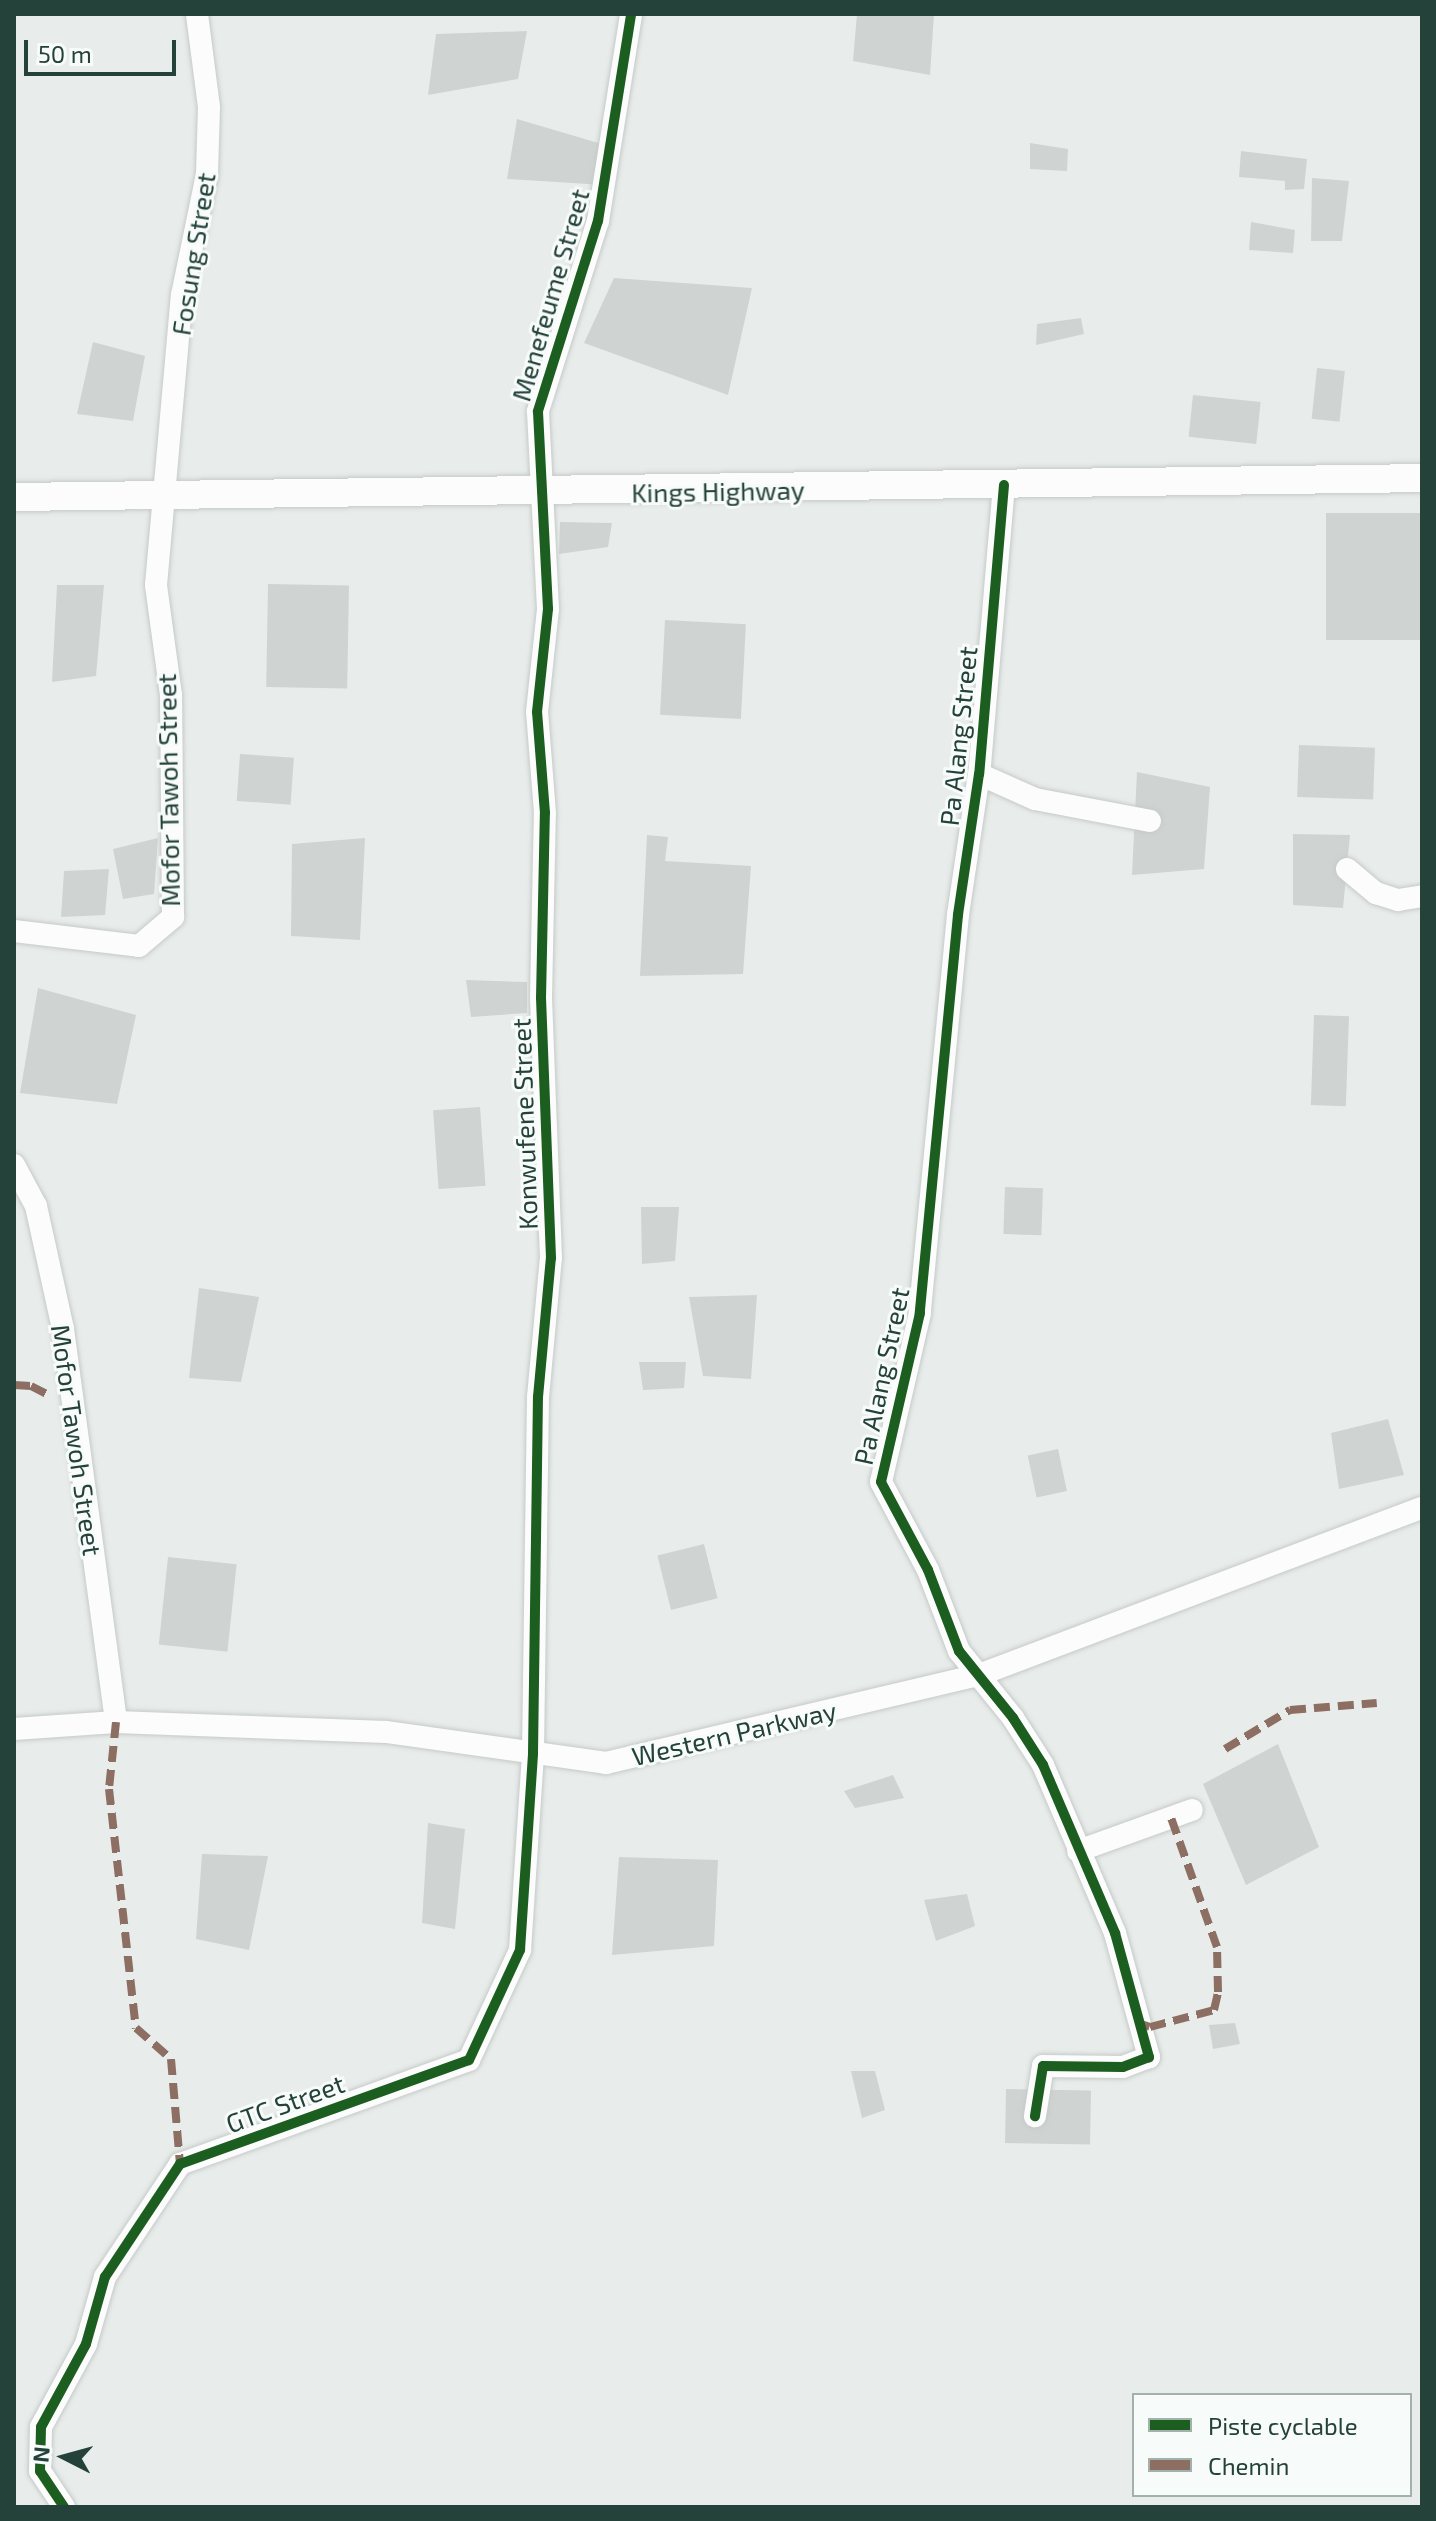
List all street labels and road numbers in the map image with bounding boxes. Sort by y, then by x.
street label: Fosung Street [165,171,221,337]
street label: Menefeume Street [505,185,595,405]
street label: Kings Highway [631,474,805,508]
street label: Pa Alang Street [933,644,983,828]
street label: Mofor Tawoh Street [150,673,186,907]
street label: Konwufene Street [505,1018,543,1230]
street label: Pa Alang Street [847,1284,915,1468]
street label: Mofor Tawoh Street [45,1322,109,1558]
street label: Western Parkway [629,1694,839,1772]
street label: GTC Street [221,2067,349,2139]

